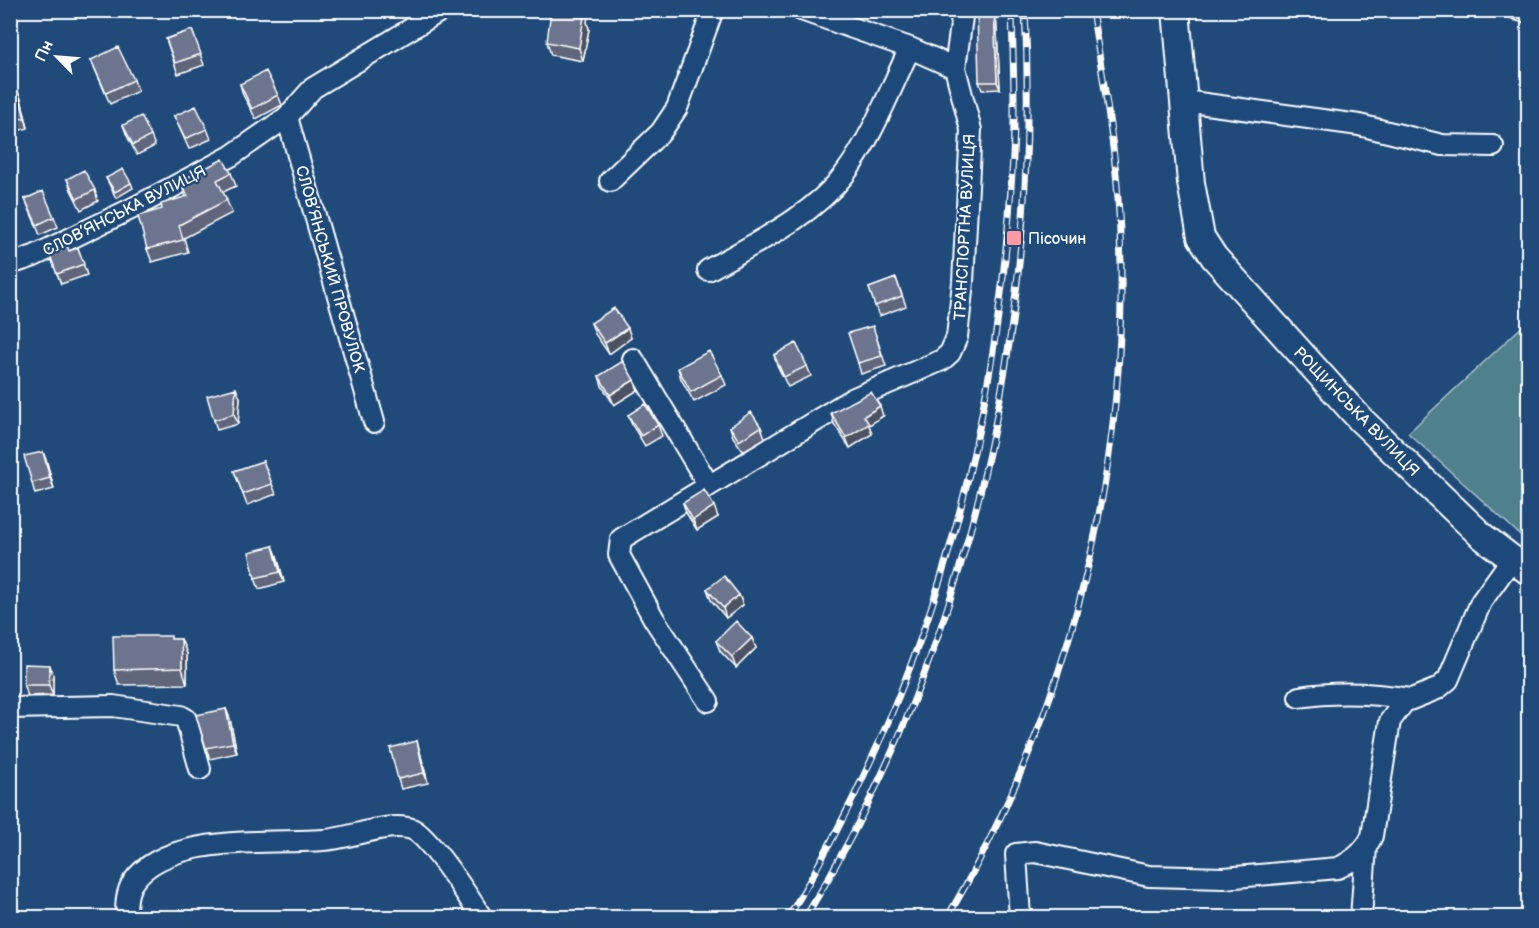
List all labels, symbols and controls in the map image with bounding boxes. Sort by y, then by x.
north arrow [27,27,87,87]
text: Пн [32,38,58,65]
street label: ТРАНСПОРТНА ВУЛИЦЯ [951,133,980,321]
street label: СЛОВ’ЯНСЬКА ВУЛИЦЯ [40,162,209,261]
street label: СЛОВ’ЯНСЬКИЙ ПРОВУЛОК [291,164,368,376]
marker: Пісочин [1005,229,1023,247]
place label: Пісочин [1028,230,1086,249]
street label: РОЩИНСЬКА ВУЛИЦЯ [1289,343,1423,481]

